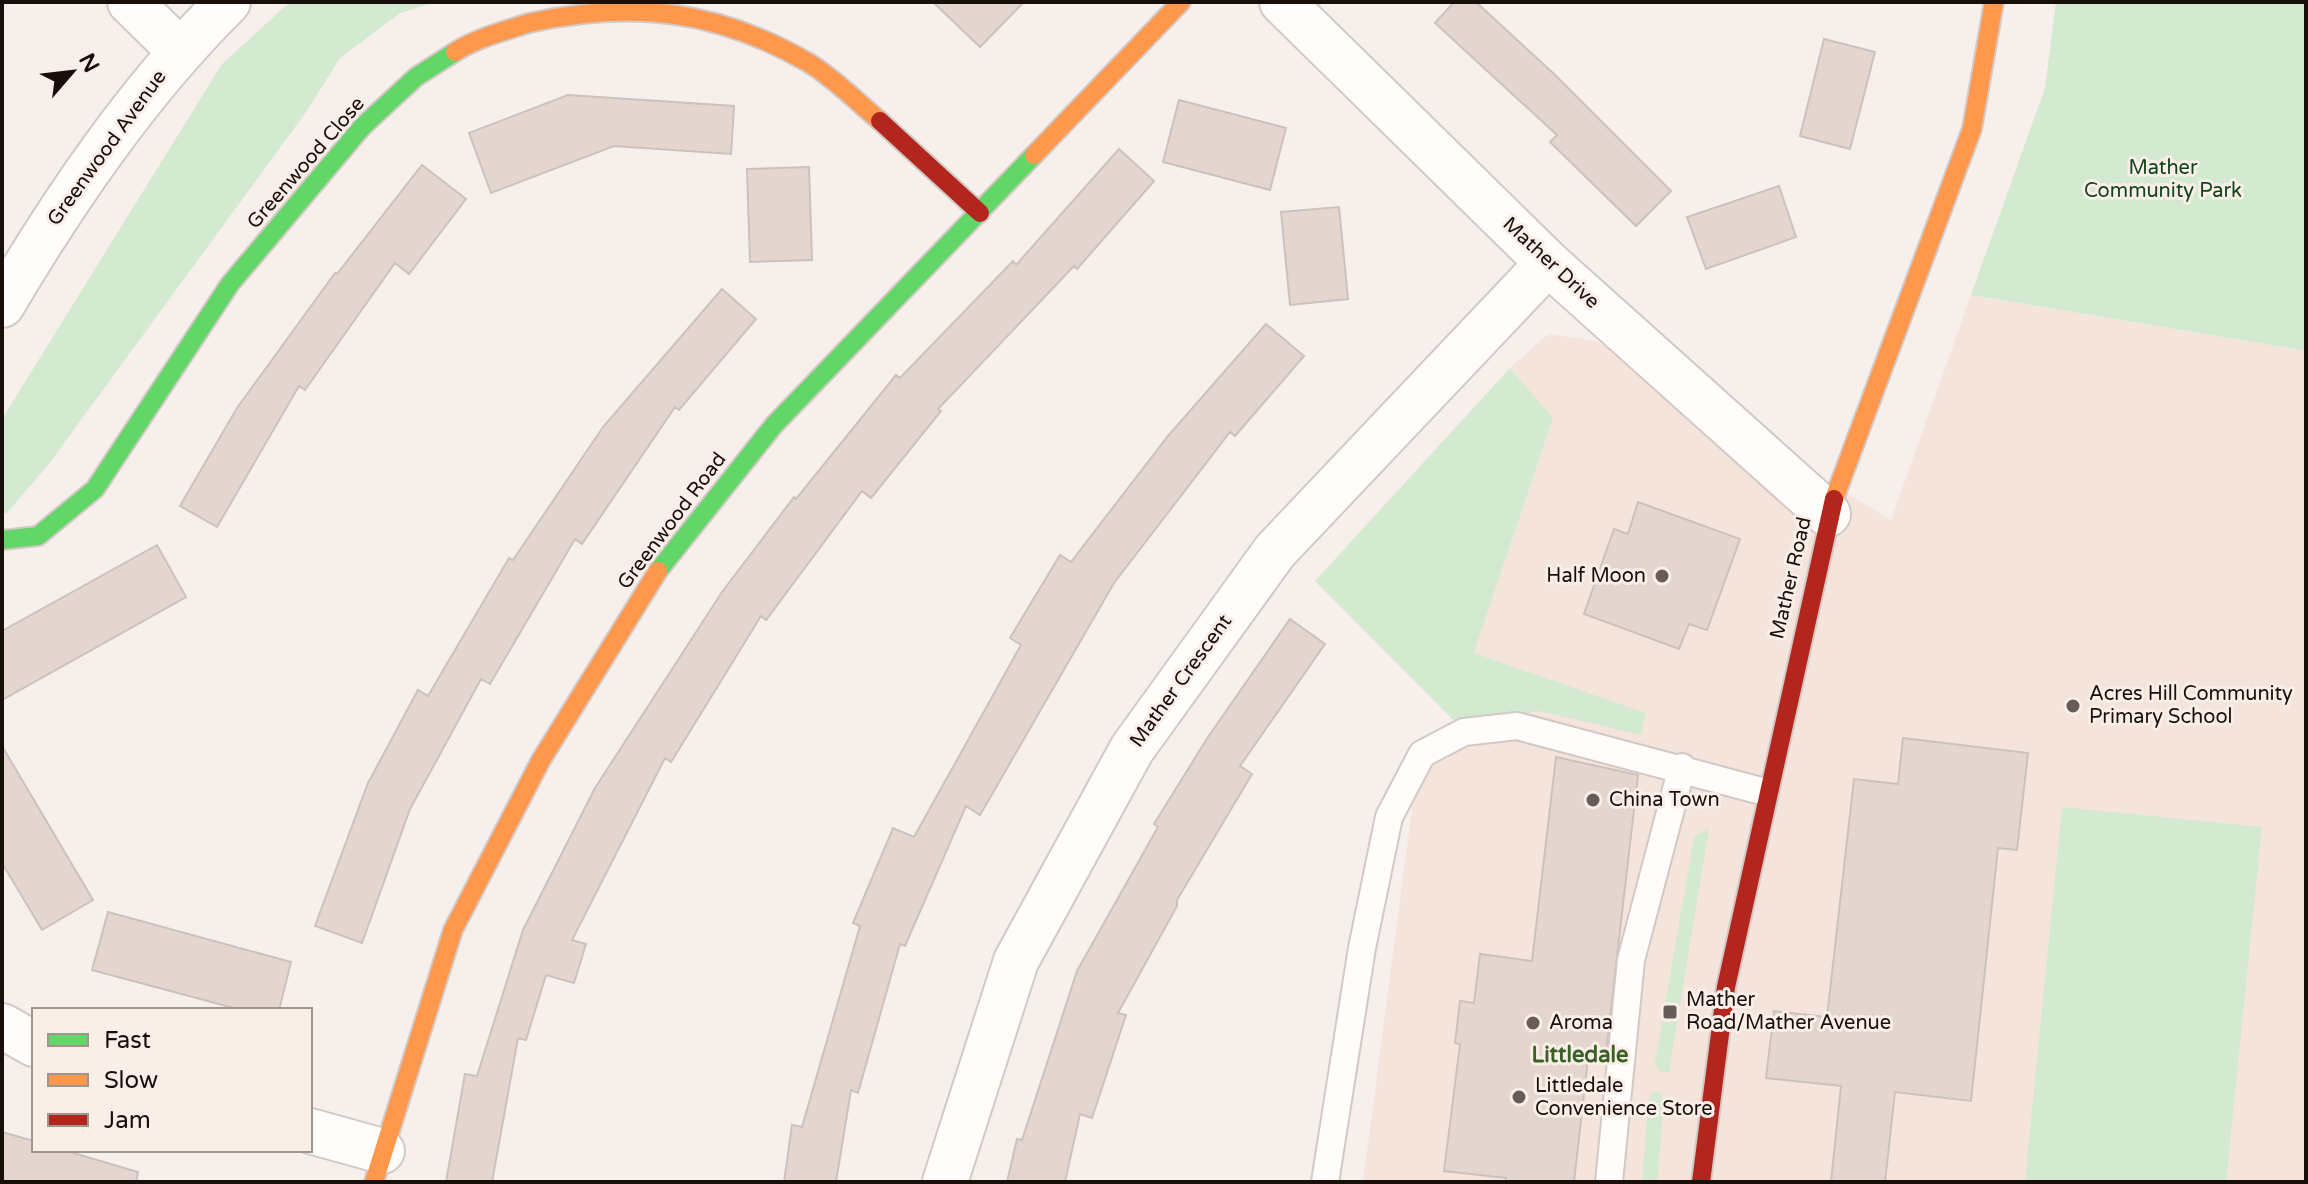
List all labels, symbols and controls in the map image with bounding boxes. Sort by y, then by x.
north arrow [32,32,112,112]
text: N [73,49,104,77]
street label: Greenwood Avenue [42,65,172,231]
street label: Greenwood Close [242,92,370,234]
park label: Mather Community Park [2084,156,2242,203]
street label: Mather Drive [1498,212,1604,314]
street label: Greenwood Road [613,448,731,594]
street label: Mather Road [1765,515,1817,641]
place label: Half Moon [1546,564,1646,588]
marker: Half Moon [1653,567,1671,585]
street label: Mather Crescent [1125,610,1237,752]
place label: Acres Hill Community Primary School [2089,682,2293,729]
marker: Acres Hill Community Primary School [2064,697,2082,715]
place label: China Town [1609,788,1720,812]
marker: China Town [1584,791,1602,809]
place label: Mather Road/Mather Avenue [1686,988,1891,1035]
marker: Mather Road/Mather Avenue [1661,1003,1679,1021]
legend [32,1008,312,1152]
place label: Aroma [1549,1011,1613,1035]
marker: Aroma [1524,1014,1542,1032]
text: Fast [104,1026,151,1055]
district label: Littledale [1531,1042,1629,1068]
text: Slow [104,1066,158,1095]
place label: Littledale Convenience Store [1535,1074,1713,1121]
marker: Littledale Convenience Store [1510,1088,1528,1106]
text: Jam [104,1106,151,1135]

